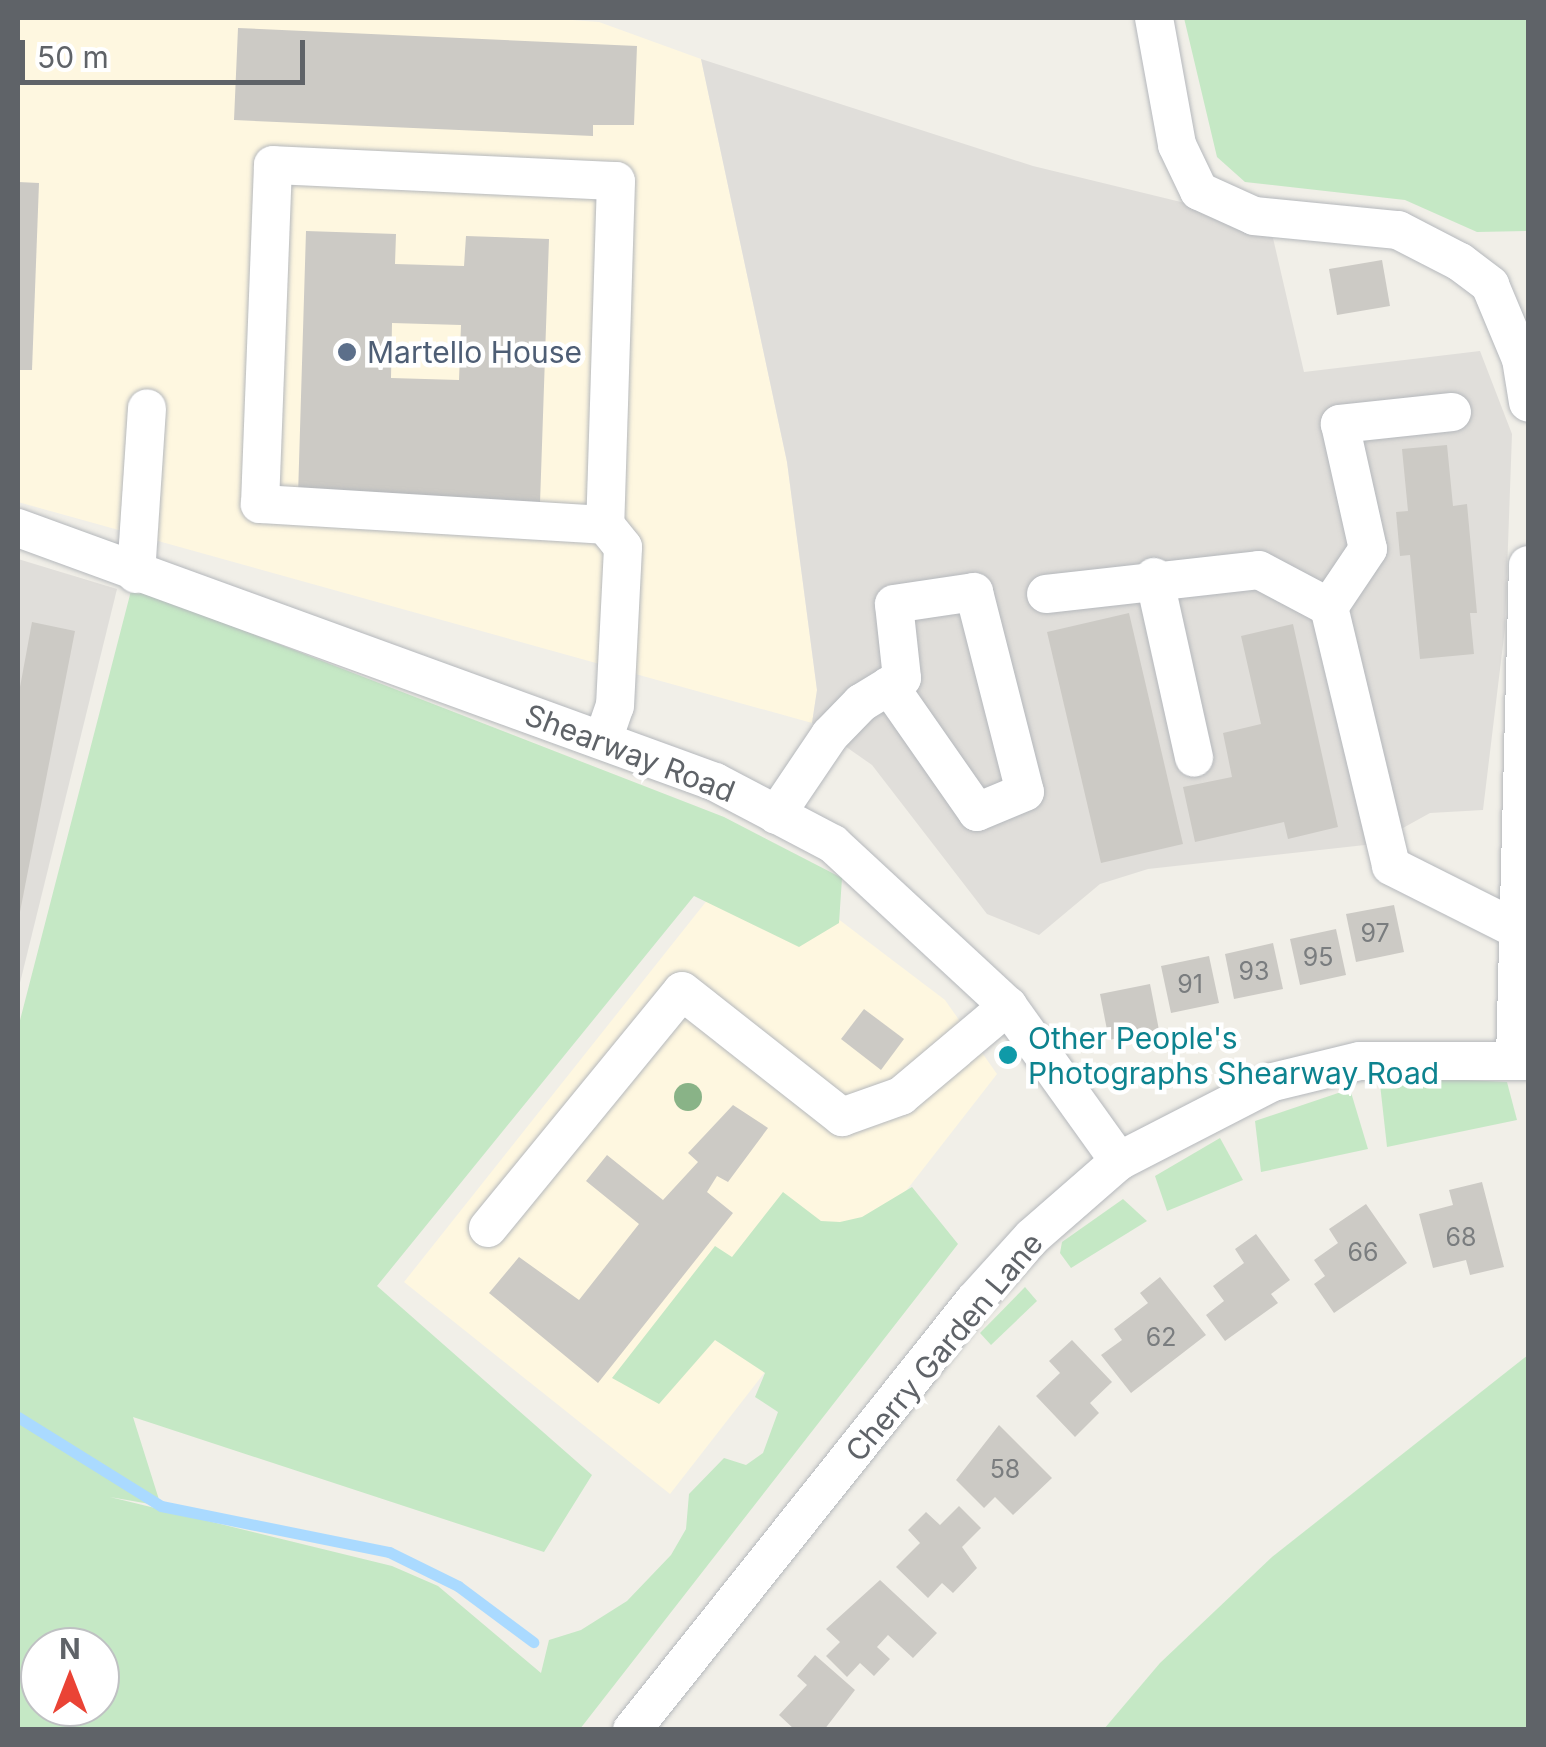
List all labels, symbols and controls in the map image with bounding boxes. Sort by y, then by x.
scale bar [25,20,310,82]
text: 50 m [37,39,109,75]
place label: Martello House [367,334,582,370]
marker: Martello House [336,341,358,363]
street label: Shearway Road [520,696,740,810]
house number: 97 [1360,918,1390,948]
house number: 95 [1303,942,1333,972]
house number: 93 [1239,956,1269,986]
house number: 91 [1177,969,1203,999]
place label: Other People's Photographs Shearway Road [1028,1020,1439,1090]
marker: Other People's Photographs Shearway Road [997,1044,1019,1066]
house number: 68 [1446,1222,1476,1252]
street label: Cherry Garden Lane [838,1225,1050,1469]
house number: 66 [1347,1237,1379,1267]
house number: 62 [1146,1322,1176,1352]
house number: 58 [990,1454,1020,1484]
north arrow [20,1627,120,1727]
text: N [59,1632,81,1666]

